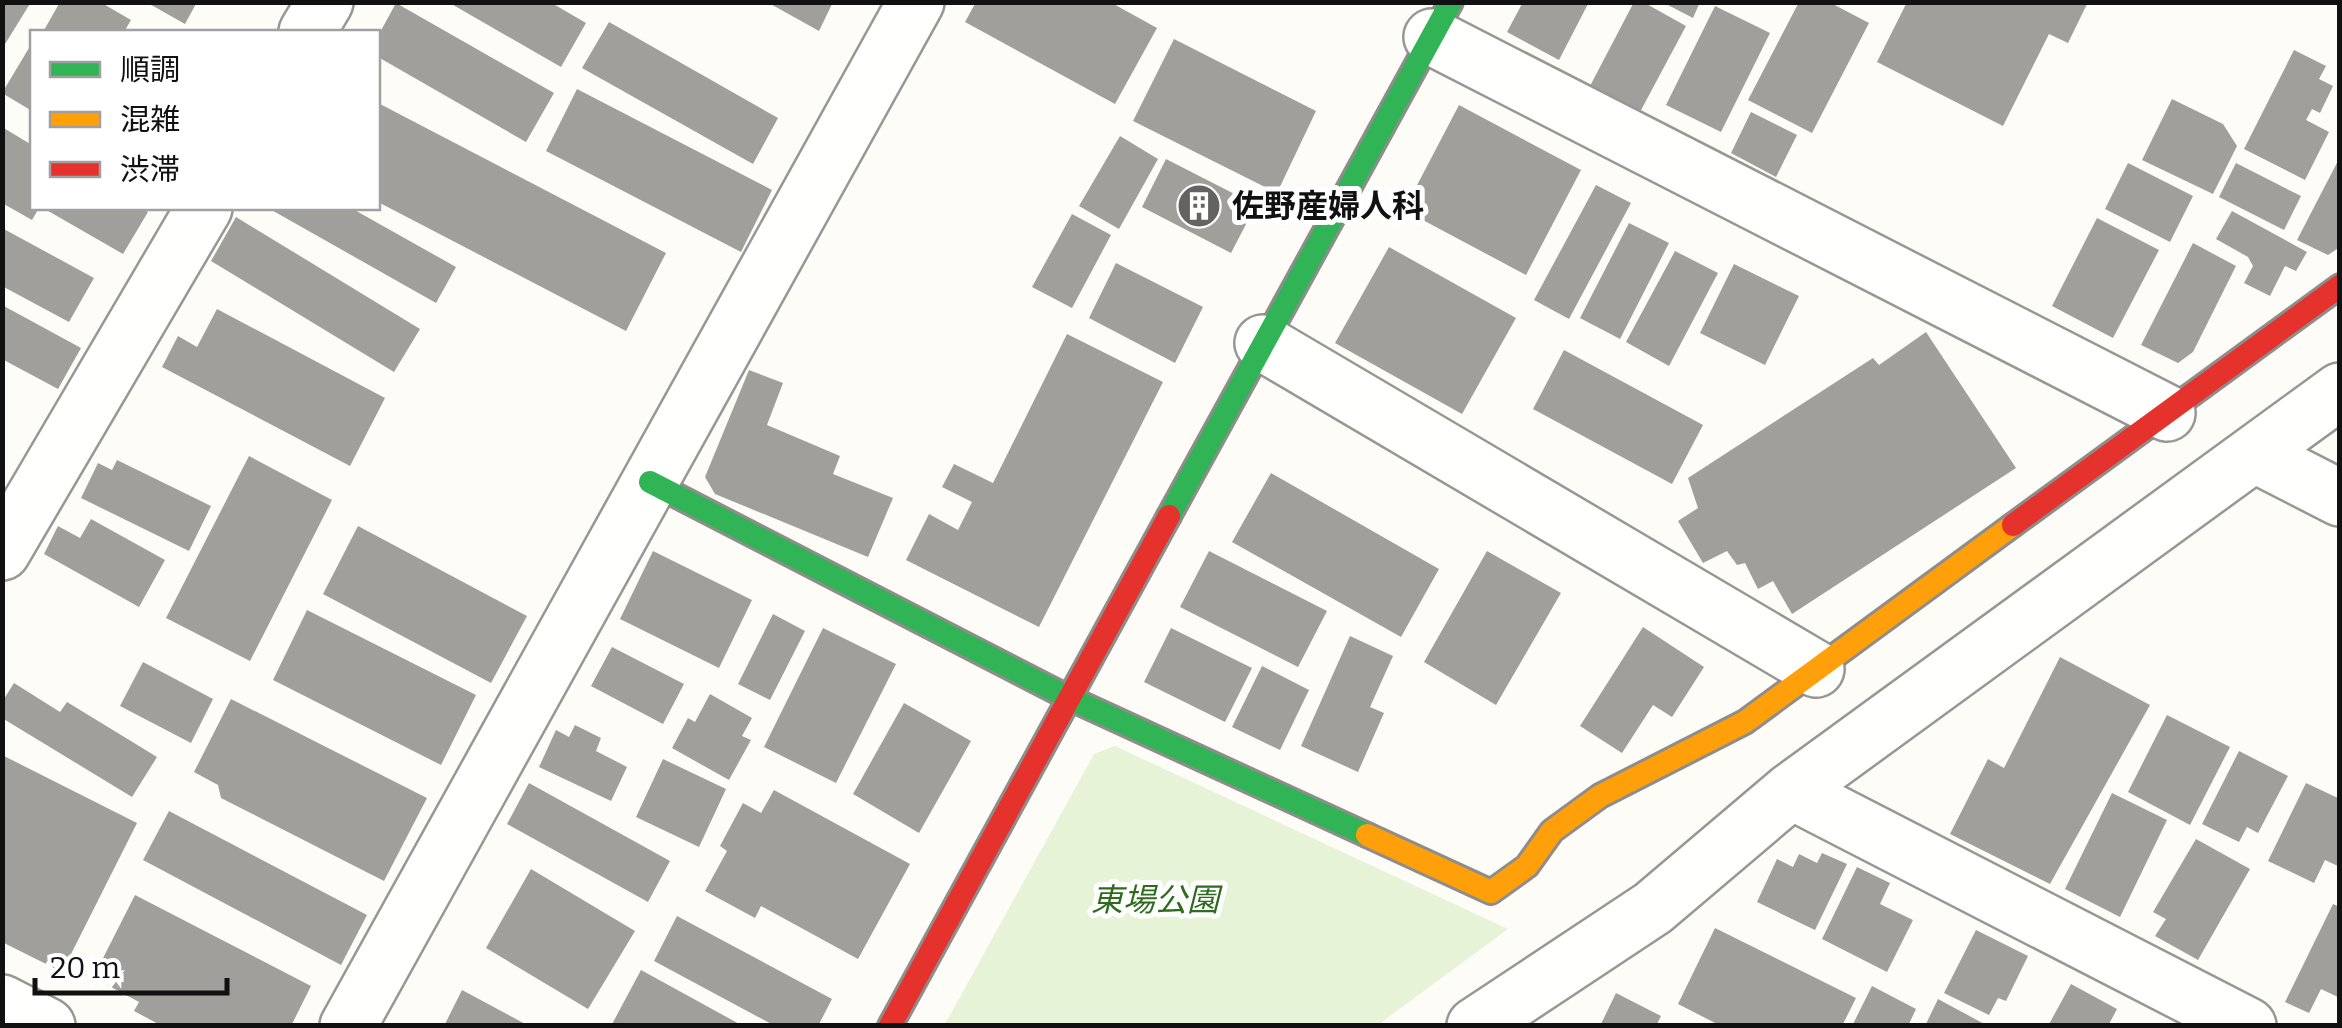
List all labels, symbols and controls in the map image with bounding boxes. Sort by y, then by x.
legend [30,30,380,210]
text: 順調 [120,52,180,88]
text: 混雑 [120,102,180,138]
text: 渋滞 [120,152,180,188]
building icon: 佐野産婦人科 [1176,183,1222,229]
place label: 佐野産婦人科 [1232,187,1424,225]
park label: 東場公園 [1091,881,1223,919]
scale bar [35,933,228,995]
text: 20 m [50,950,121,986]

